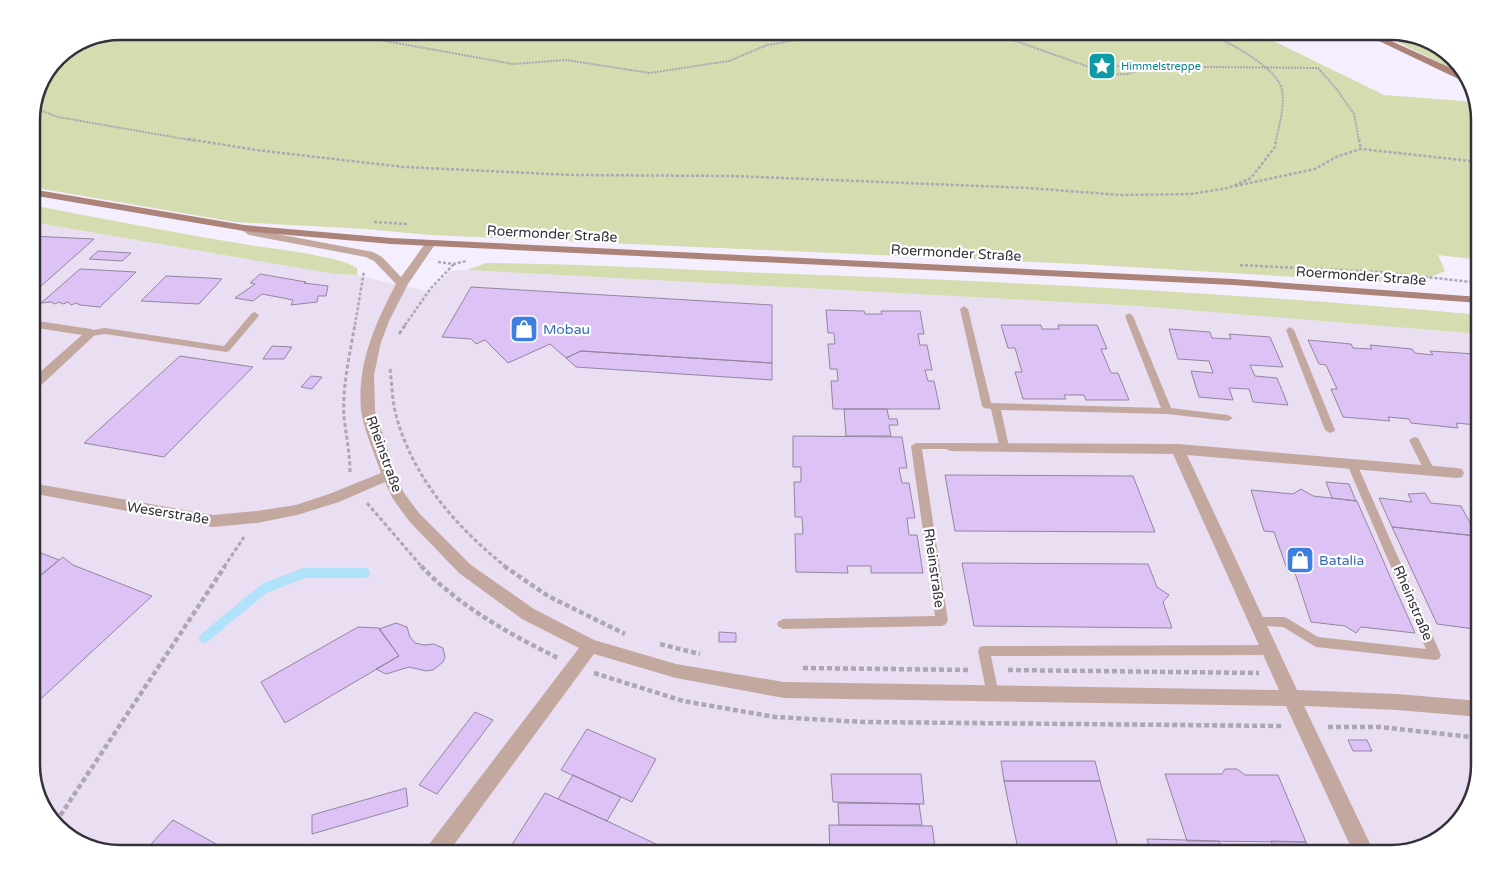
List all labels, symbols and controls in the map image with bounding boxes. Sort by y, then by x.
place icon: Himmelstreppe [1087,51,1117,81]
place label: Himmelstreppe [1121,60,1201,73]
street label: Roermonder Straße [486,222,618,246]
street label: Roermonder Straße [890,241,1022,265]
street label: Roermonder Straße [1295,263,1427,289]
shop icon: Mobau [509,314,539,344]
place label: Mobau [543,321,590,338]
street label: Rheinstraße [362,413,406,495]
street label: Weserstraße [126,498,210,528]
street label: Rheinstraße [920,527,948,609]
shop icon: Batalia [1285,545,1315,575]
place label: Batalia [1319,552,1364,569]
street label: Rheinstraße [1390,563,1437,643]

